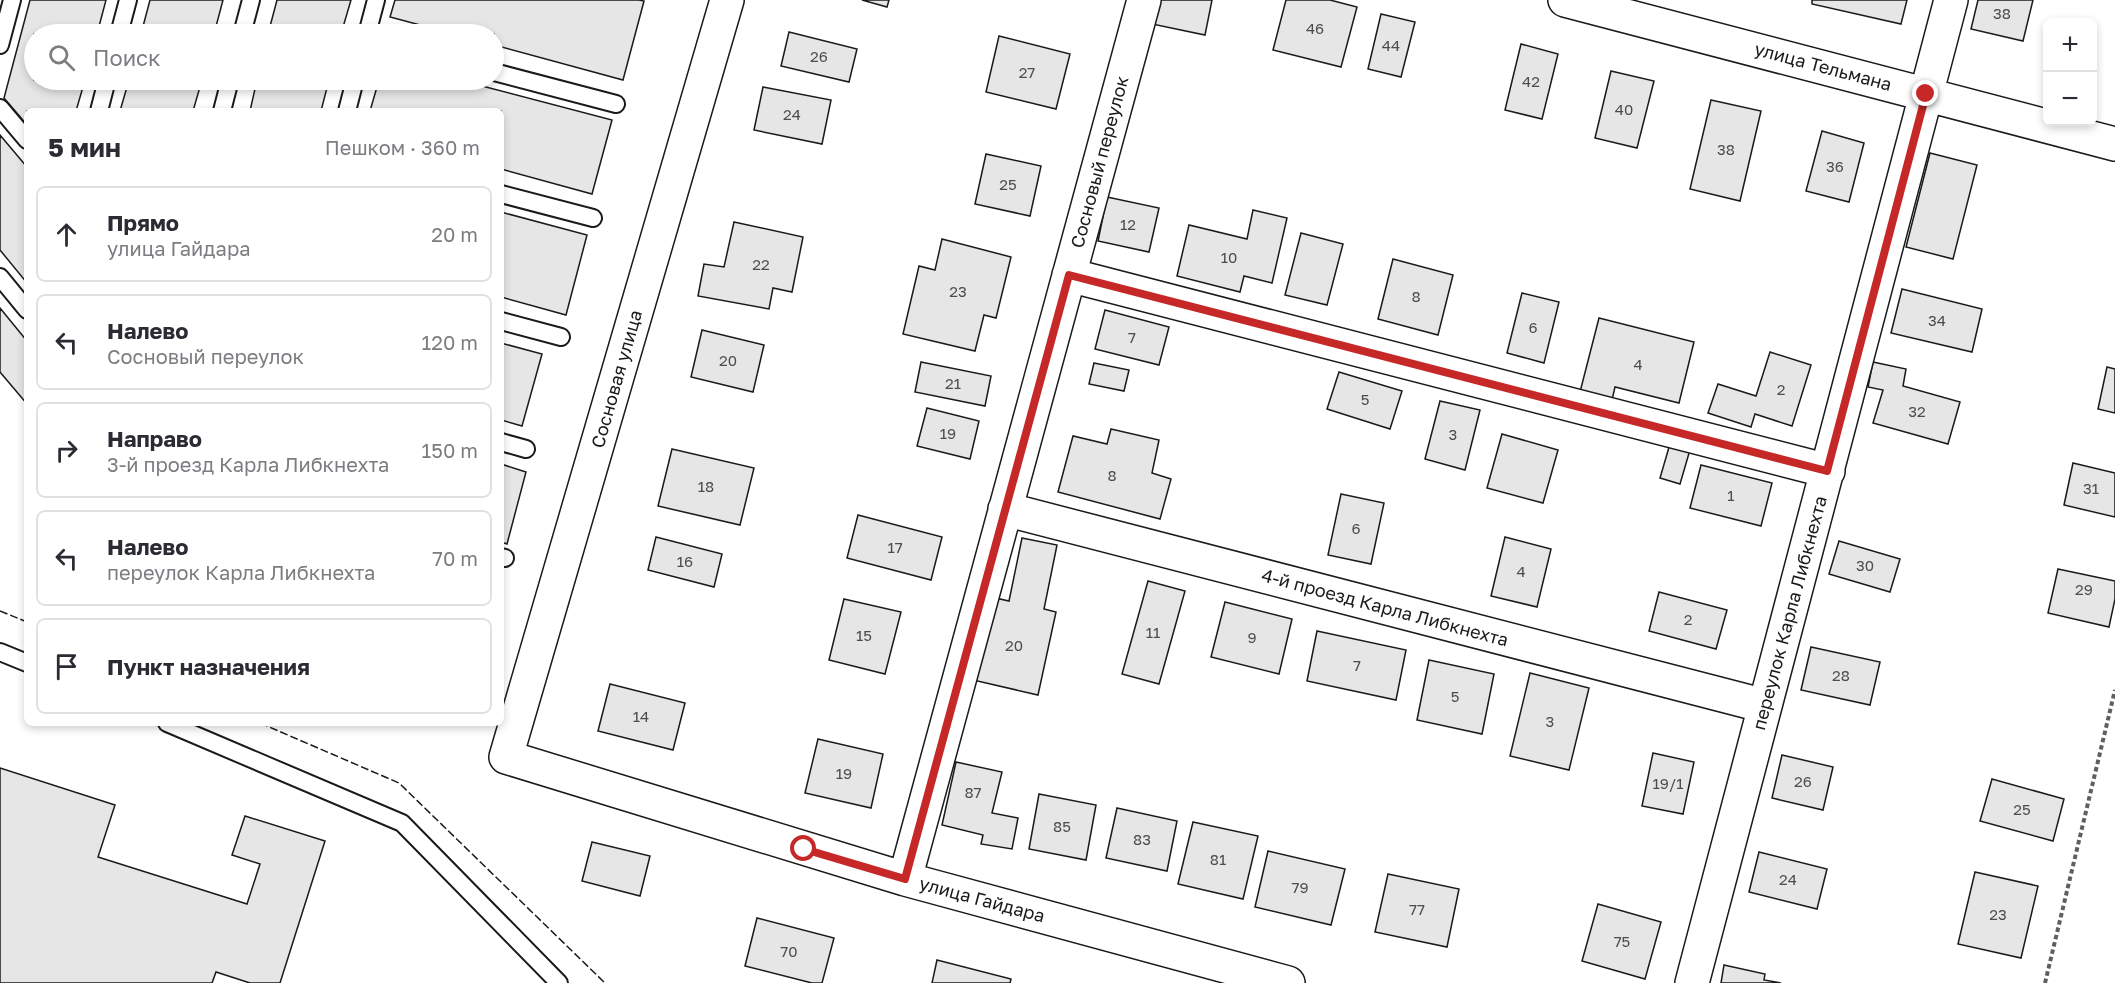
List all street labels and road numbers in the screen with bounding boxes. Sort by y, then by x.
street label: улица Тельмана [1752,37,1894,95]
street label: Сосновый переулок [1065,73,1133,250]
street label: Сосновая улица [586,307,646,450]
street label: переулок Карла Либкнехта [1747,493,1831,732]
street label: 4-й проезд Карла Либкнехта [1260,563,1511,651]
street label: улица Гайдара [917,872,1047,926]

